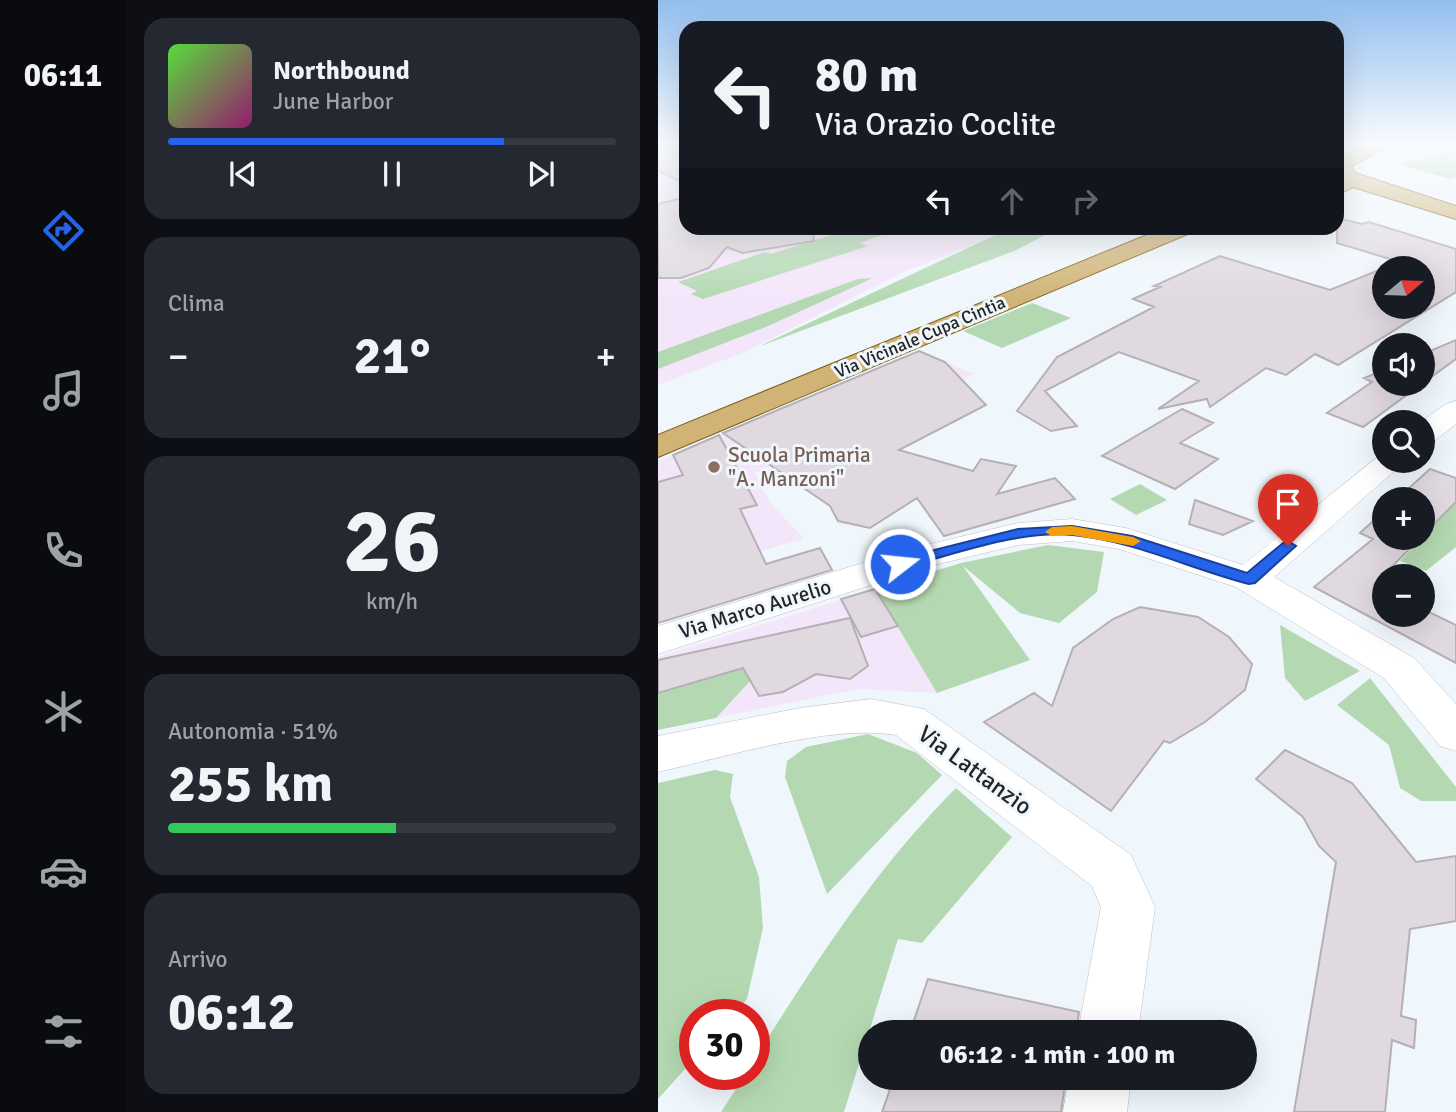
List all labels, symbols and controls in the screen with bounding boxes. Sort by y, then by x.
text: 80 m [815,45,918,105]
icon: left [700,49,791,140]
text: Northbound [273,55,410,87]
text: 06:11 [24,56,102,95]
text: June Harbor [273,87,393,116]
text: Via Orazio Coclite [815,105,1056,144]
icon: previous [224,155,262,193]
icon: pause [373,155,411,193]
icon: next [522,155,560,193]
icon: left [920,182,958,220]
icon: ahead [993,182,1031,220]
icon: right [1066,182,1104,220]
icon: directions [39,206,88,255]
north arrow [1372,256,1435,318]
map controls [1372,256,1435,627]
text: Clima [168,289,225,318]
street label: Via Vicinale Cupa Cintia [831,291,1009,383]
text: 21° [354,324,430,388]
text: − [168,333,189,380]
text: + [595,333,616,380]
button: sound [1372,333,1435,396]
icon: music [39,366,88,415]
button: search [1372,410,1435,473]
place label: Scuola Primaria "A. Manzoni" [728,442,871,492]
marker: Scuola Primaria "A. Manzoni" [706,459,722,475]
pin [1258,474,1318,546]
text: 26 [343,485,441,598]
icon: arrive [1269,485,1307,523]
button: + [1372,487,1435,550]
icon: phone [39,526,88,575]
position arrow [863,527,937,601]
button: − [1372,564,1435,627]
street label: Via Marco Aurelio [676,573,834,645]
text: km/h [366,587,418,616]
icon: climate [39,687,88,736]
text: Autonomia · 51% [168,717,338,746]
street label: Via Lattanzio [912,719,1038,821]
text: 255 km [168,752,333,816]
icon: car [39,847,88,896]
text: Arrivo [168,945,228,974]
text: 06:12 [168,980,296,1044]
speed limit sign: 30 [679,999,770,1090]
icon: filters [39,1007,88,1056]
text: 06:12 · 1 min · 100 m [940,1039,1175,1071]

